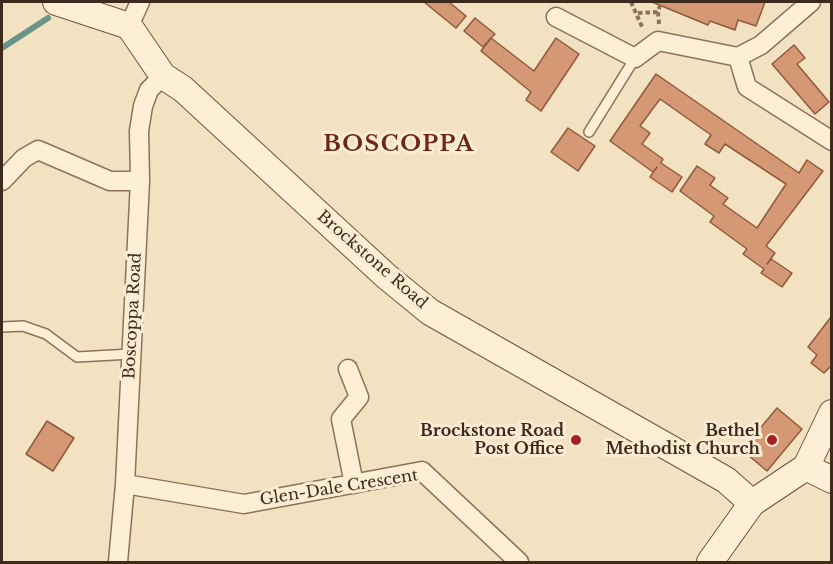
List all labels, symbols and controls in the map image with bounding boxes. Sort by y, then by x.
district label: BOSCOPPA [323,132,475,158]
street label: Brockstone Road [313,207,431,313]
street label: Boscoppa Road [120,252,146,380]
place label: Brockstone Road Post Office [420,421,564,459]
place label: Bethel Methodist Church [606,421,760,459]
marker: Brockstone Road Post Office [569,433,583,447]
marker: Bethel Methodist Church [765,433,779,447]
street label: Glen-Dale Crescent [259,466,419,510]

